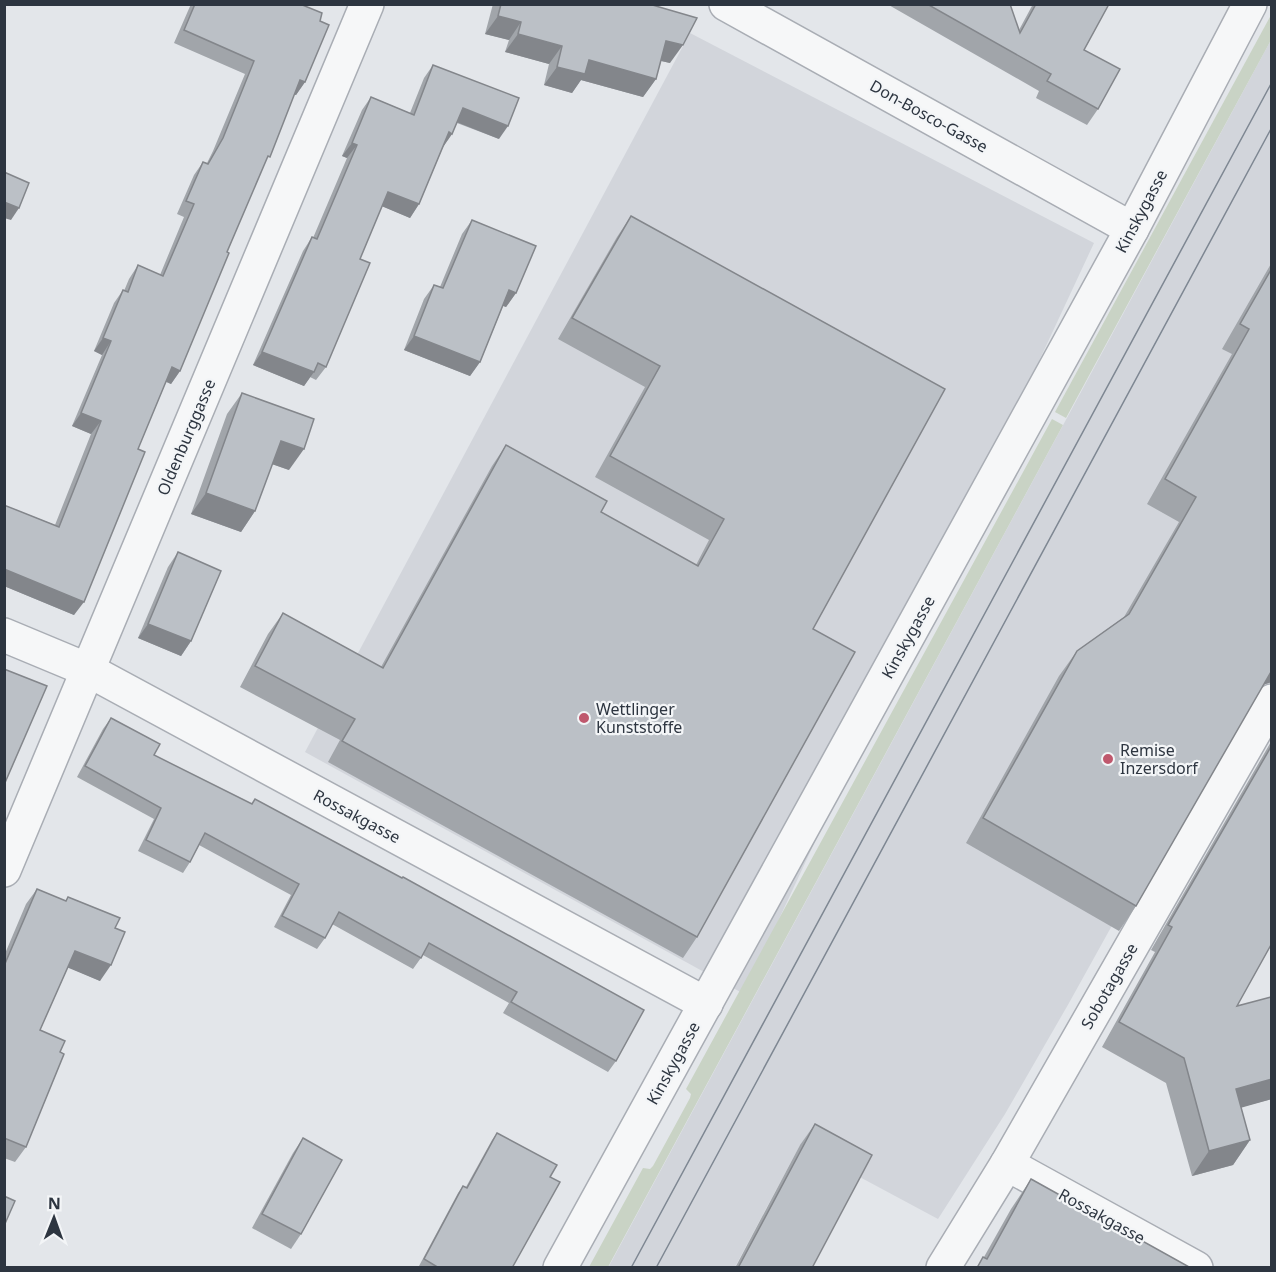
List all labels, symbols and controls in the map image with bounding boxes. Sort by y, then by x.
street label: Don-Bosco-Gasse [866,74,992,158]
street label: Kinskygasse [1110,165,1172,257]
street label: Oldenburggasse [152,375,220,499]
street label: Kinskygasse [876,592,940,682]
place label: Wettlinger Kunststoffe [596,698,682,738]
marker: Wettlinger Kunststoffe [577,711,591,725]
place label: Remise Inzersdorf [1120,739,1199,779]
marker: Remise Inzersdorf [1101,752,1115,766]
street label: Rossakgasse [310,784,404,848]
street label: Sobotagasse [1075,939,1143,1033]
street label: Kinskygasse [641,1018,705,1108]
street label: Rossakgasse [1055,1183,1149,1249]
north arrow [24,1188,84,1248]
text: N [48,1192,61,1214]

